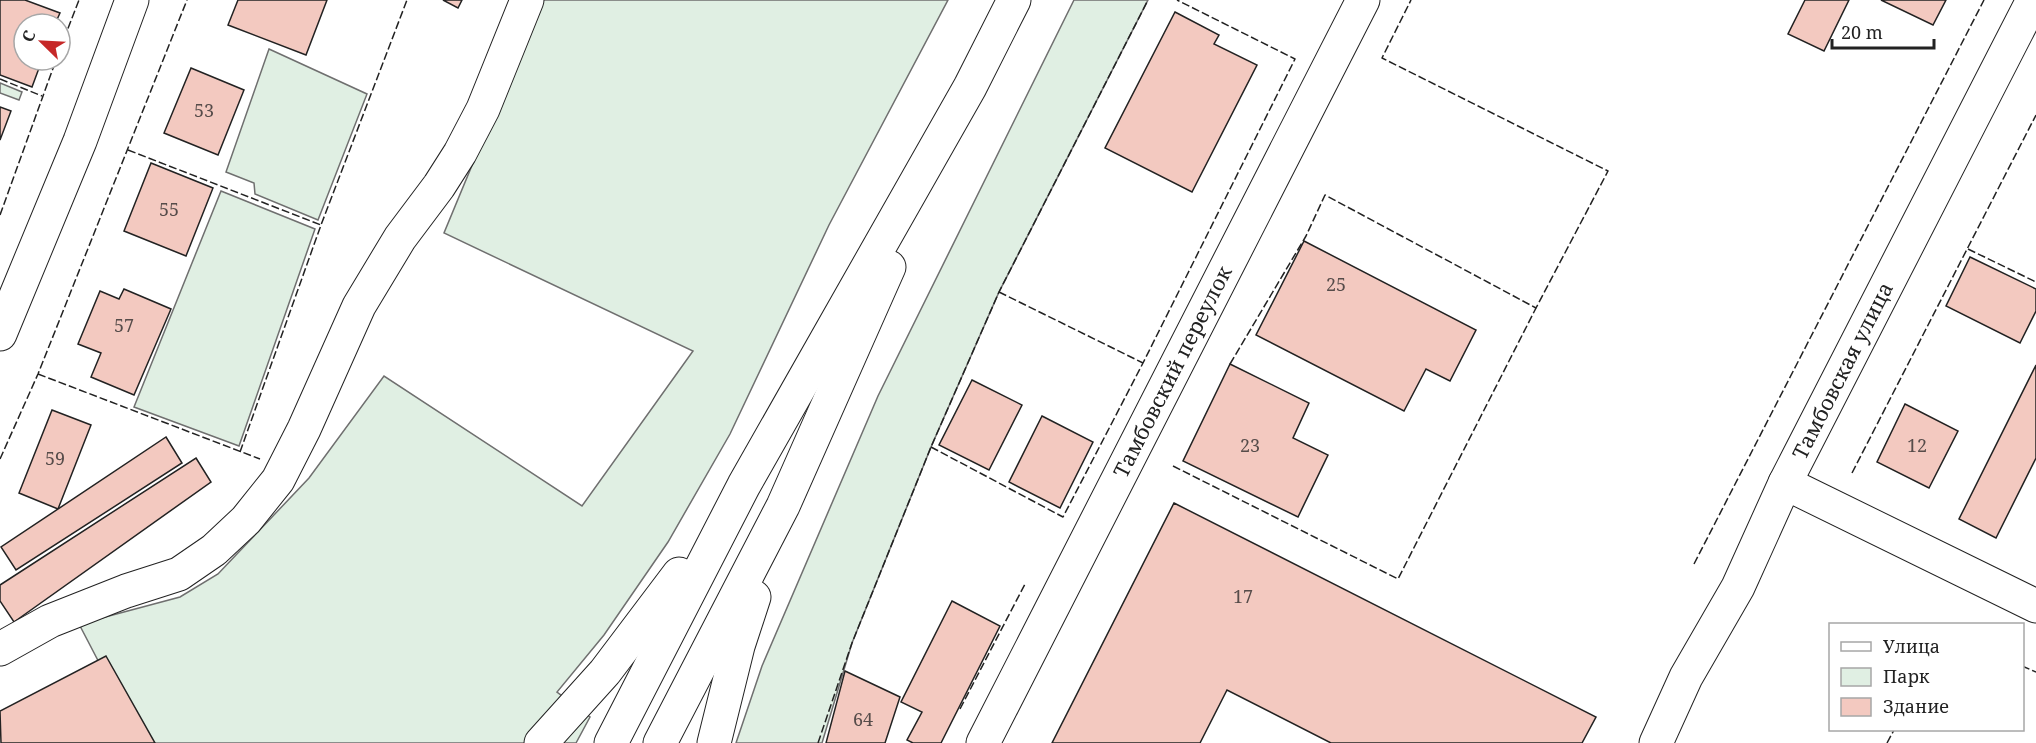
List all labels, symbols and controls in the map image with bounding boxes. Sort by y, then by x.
north arrow [12,12,72,72]
scale bar [1832,12,1934,50]
text: 20 m [1841,20,1883,44]
text: С [16,27,40,45]
house number: 53 [194,98,214,122]
house number: 55 [159,197,179,221]
street label: Тамбовский переулок [1107,260,1238,482]
house number: 25 [1326,272,1346,296]
street label: Тамбовская улица [1785,277,1899,464]
house number: 57 [114,313,134,337]
house number: 23 [1240,433,1260,457]
house number: 12 [1907,433,1927,457]
house number: 59 [45,446,65,470]
house number: 17 [1233,584,1253,608]
legend [1829,623,2024,731]
text: Улица [1883,634,1940,658]
text: Парк [1883,664,1930,688]
text: Здание [1883,694,1949,718]
house number: 64 [853,707,873,731]

